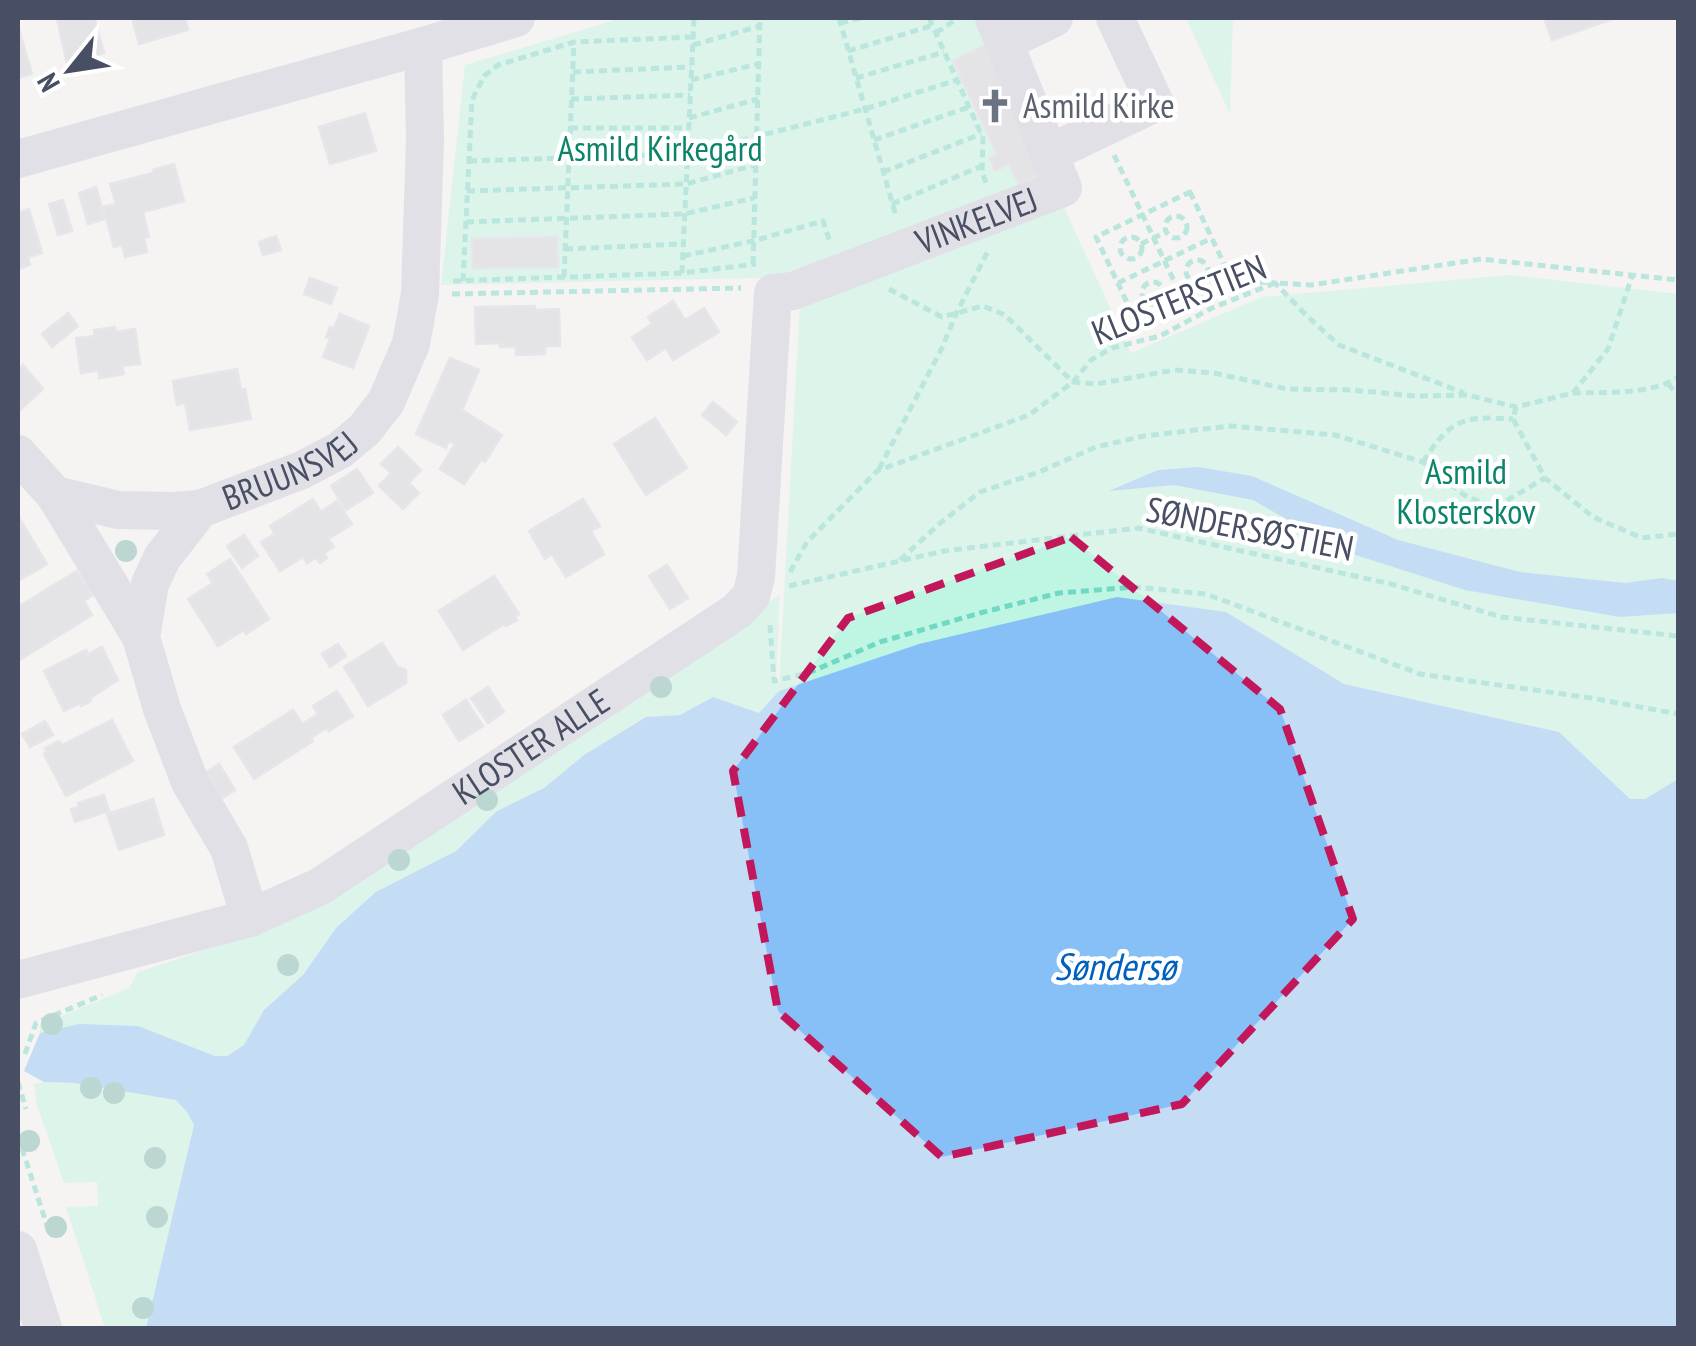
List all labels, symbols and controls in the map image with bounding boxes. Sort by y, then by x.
north arrow [20,20,120,120]
text: N [28,67,68,99]
place label: Asmild Kirke [1023,82,1175,128]
church icon: Asmild Kirke [976,87,1014,125]
park label: Asmild Kirkegård [557,125,763,171]
street label: VINKELVEJ [908,176,1044,264]
street label: KLOSTERSTIEN [1085,243,1273,355]
street label: BRUUNSVEJ [216,421,367,520]
park label: Asmild Klosterskov [1396,448,1536,534]
street label: SØNDERSØSTIEN [1143,485,1358,571]
street label: KLOSTER ALLE [443,678,618,814]
water label: Søndersø [1054,941,1179,990]

